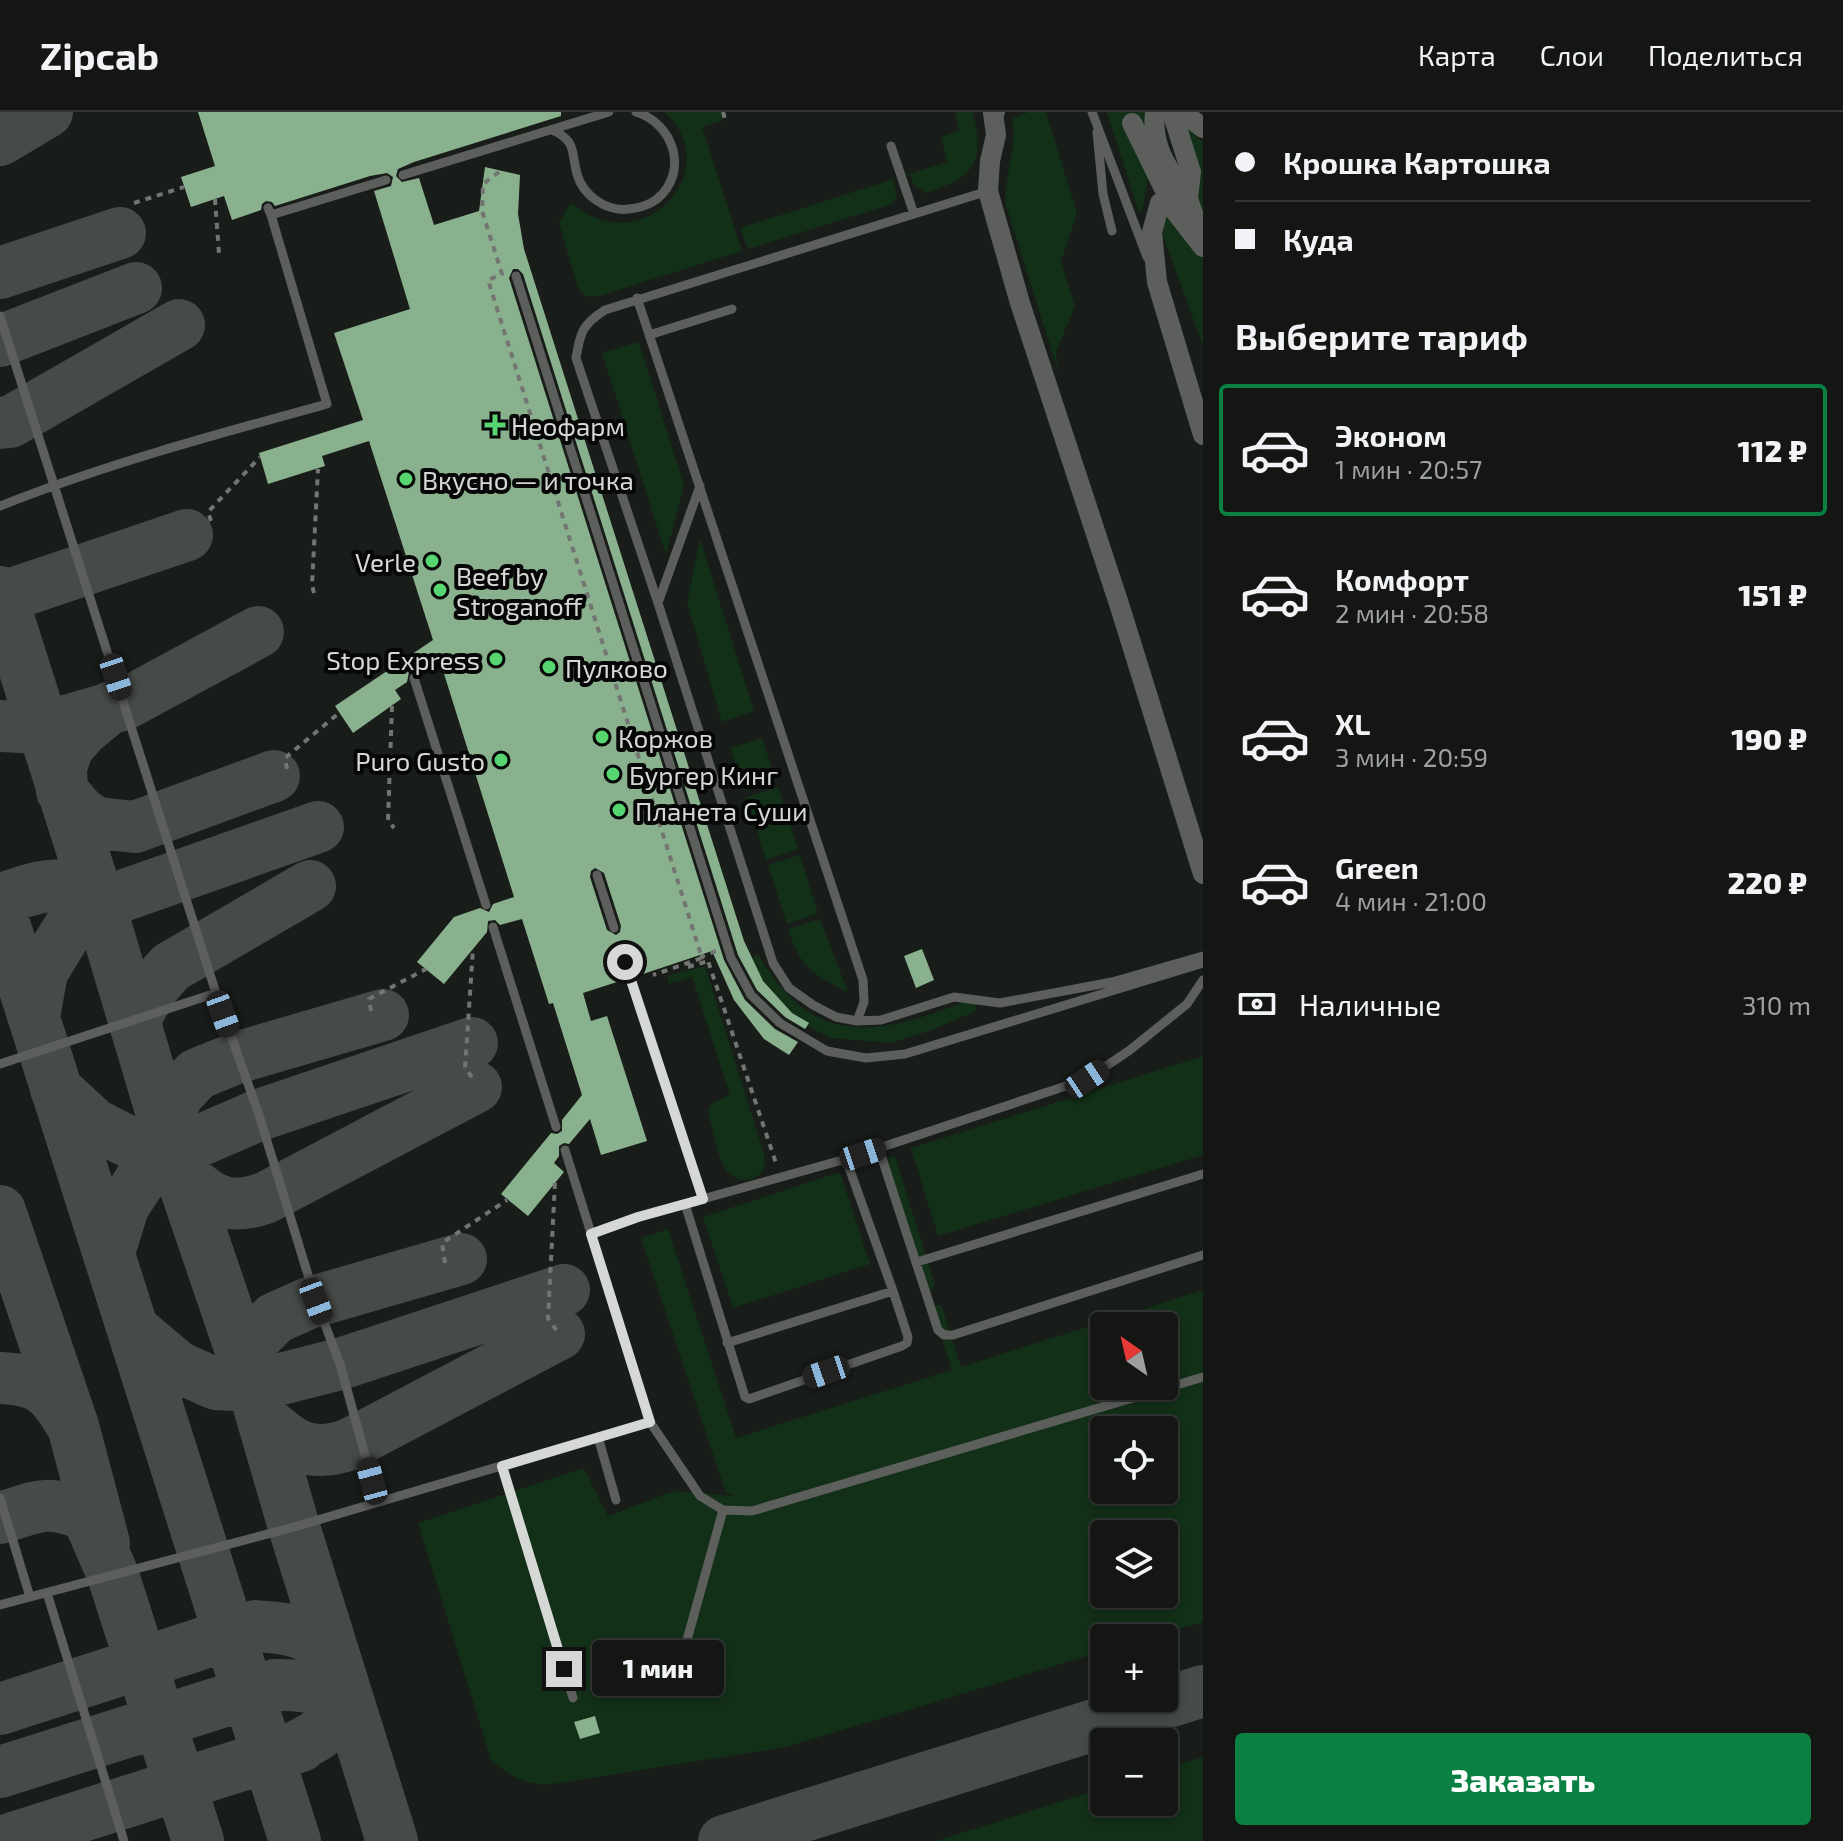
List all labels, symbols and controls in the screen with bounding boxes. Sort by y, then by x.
text: Zipcab [40,32,159,78]
text: Карта [1418,38,1496,72]
text: Слои [1540,38,1604,72]
text: Поделиться [1648,38,1803,72]
text: Крошка Картошка [1283,144,1551,180]
text: Куда [1283,221,1354,257]
text: Выберите тариф [1235,314,1528,357]
place label: Неофарм [511,410,625,441]
icon: car [1239,414,1311,486]
marker: Неофарм [486,416,504,434]
text: Эконом [1335,417,1447,453]
text: 112 ₽ [1737,432,1807,468]
text: 1 мин · 20:57 [1335,453,1482,484]
place label: Вкусно — и точка [422,464,634,496]
marker: Вкусно — и точка [397,470,415,488]
place label: Verle [355,546,416,577]
marker: Verle [423,552,441,570]
icon: car [1239,558,1311,630]
place label: Beef by Stroganoff [456,560,583,621]
text: Комфорт [1335,561,1469,597]
text: 151 ₽ [1738,576,1807,612]
marker: Beef by Stroganoff [431,581,449,599]
text: 2 мин · 20:58 [1335,597,1489,628]
place label: Stop Express [326,644,480,675]
car [97,650,135,704]
marker: Stop Express [487,650,505,668]
place label: Пулково [565,652,668,684]
marker: Пулково [540,658,558,676]
icon: car [1239,702,1311,774]
text: XL [1335,705,1370,741]
text: 190 ₽ [1731,720,1807,756]
place label: Коржов [618,722,713,753]
marker: Коржов [593,728,611,746]
text: 3 мин · 20:59 [1335,741,1488,772]
place label: Puro Gusto [355,745,485,776]
marker: Puro Gusto [492,751,510,769]
place label: Бургер Кинг [629,759,778,791]
marker: Бургер Кинг [604,765,622,783]
place label: Планета Суши [635,795,808,827]
marker: Планета Суши [610,801,628,819]
icon: car [1239,846,1311,918]
text: Green [1335,849,1419,885]
text: 220 ₽ [1727,864,1807,900]
text: 4 мин · 21:00 [1335,885,1487,916]
route start [607,944,643,980]
icon: cash [1235,982,1279,1026]
text: Наличные [1299,986,1441,1022]
car [204,987,242,1041]
text: 310 m [1742,989,1811,1020]
car [1060,1056,1114,1102]
car [836,1135,890,1173]
car [296,1274,336,1328]
north arrow [1090,1312,1178,1400]
map controls [1090,1312,1178,1816]
car [799,1353,853,1391]
button: locate [1090,1416,1178,1504]
car [354,1455,390,1507]
button: layers [1090,1520,1178,1608]
button: + [1090,1624,1178,1712]
callout: 1 мин [592,1641,724,1697]
route end [546,1651,582,1687]
text: 1 мин [623,1652,693,1683]
button: − [1090,1728,1178,1816]
button: Заказать [1235,1733,1811,1825]

